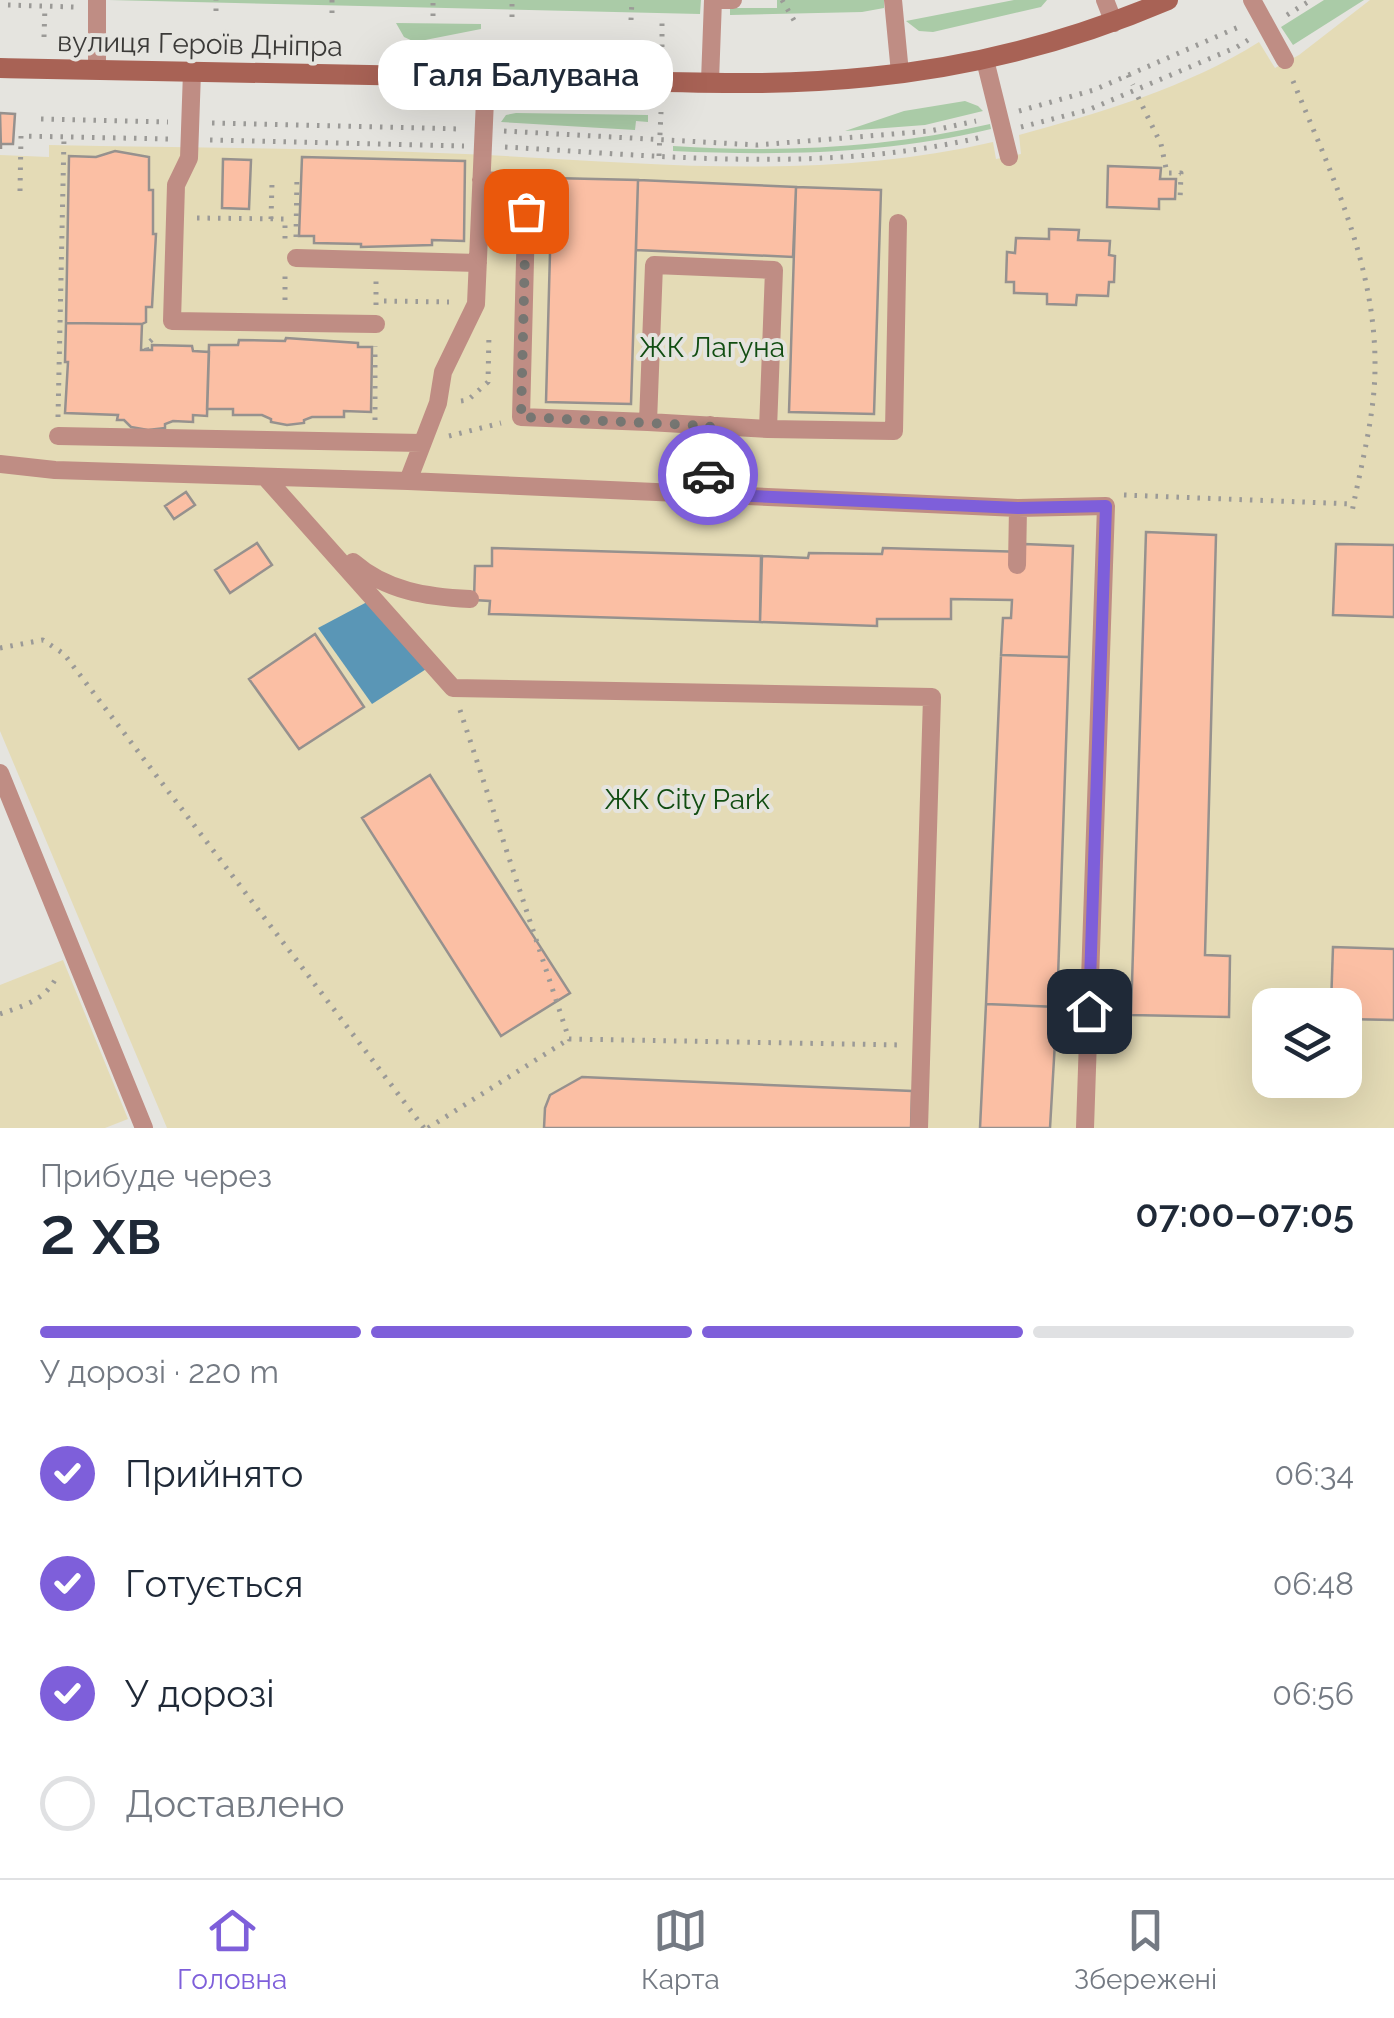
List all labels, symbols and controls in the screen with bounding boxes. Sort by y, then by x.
street label: вулиця Героїв Дніпра [57,25,343,63]
callout: Галя Балувана [378,41,674,111]
text: Галя Балувана [412,56,639,93]
pin [484,169,569,254]
icon: bag [499,184,554,239]
park label: ЖК Лагуна [639,331,785,364]
courier [658,425,758,525]
icon: car [681,448,736,503]
park label: ЖК City Park [604,783,770,816]
pin [1047,969,1132,1054]
icon: home [1062,984,1117,1039]
map controls [1252,988,1362,1098]
button: layers [1252,988,1362,1098]
text: Прибуде через [40,1157,272,1194]
text: 07:00–07:05 [1135,1191,1354,1236]
text: 2 хв [40,1193,162,1269]
text: У дорозі · 220 m [40,1353,279,1390]
icon: check [40,1446,95,1501]
text: Прийнято [125,1451,303,1496]
text: 06:34 [1275,1455,1354,1492]
icon: check [40,1556,95,1611]
text: Готується [125,1561,304,1606]
text: 06:48 [1273,1565,1354,1602]
icon: check [40,1666,95,1721]
text: У дорозі [125,1671,275,1716]
text: 06:56 [1272,1675,1354,1712]
text: Доставлено [125,1781,345,1826]
tab: Головна [177,1903,287,1996]
tab: Карта [641,1903,720,1996]
tab: Збережені [1074,1903,1217,1996]

